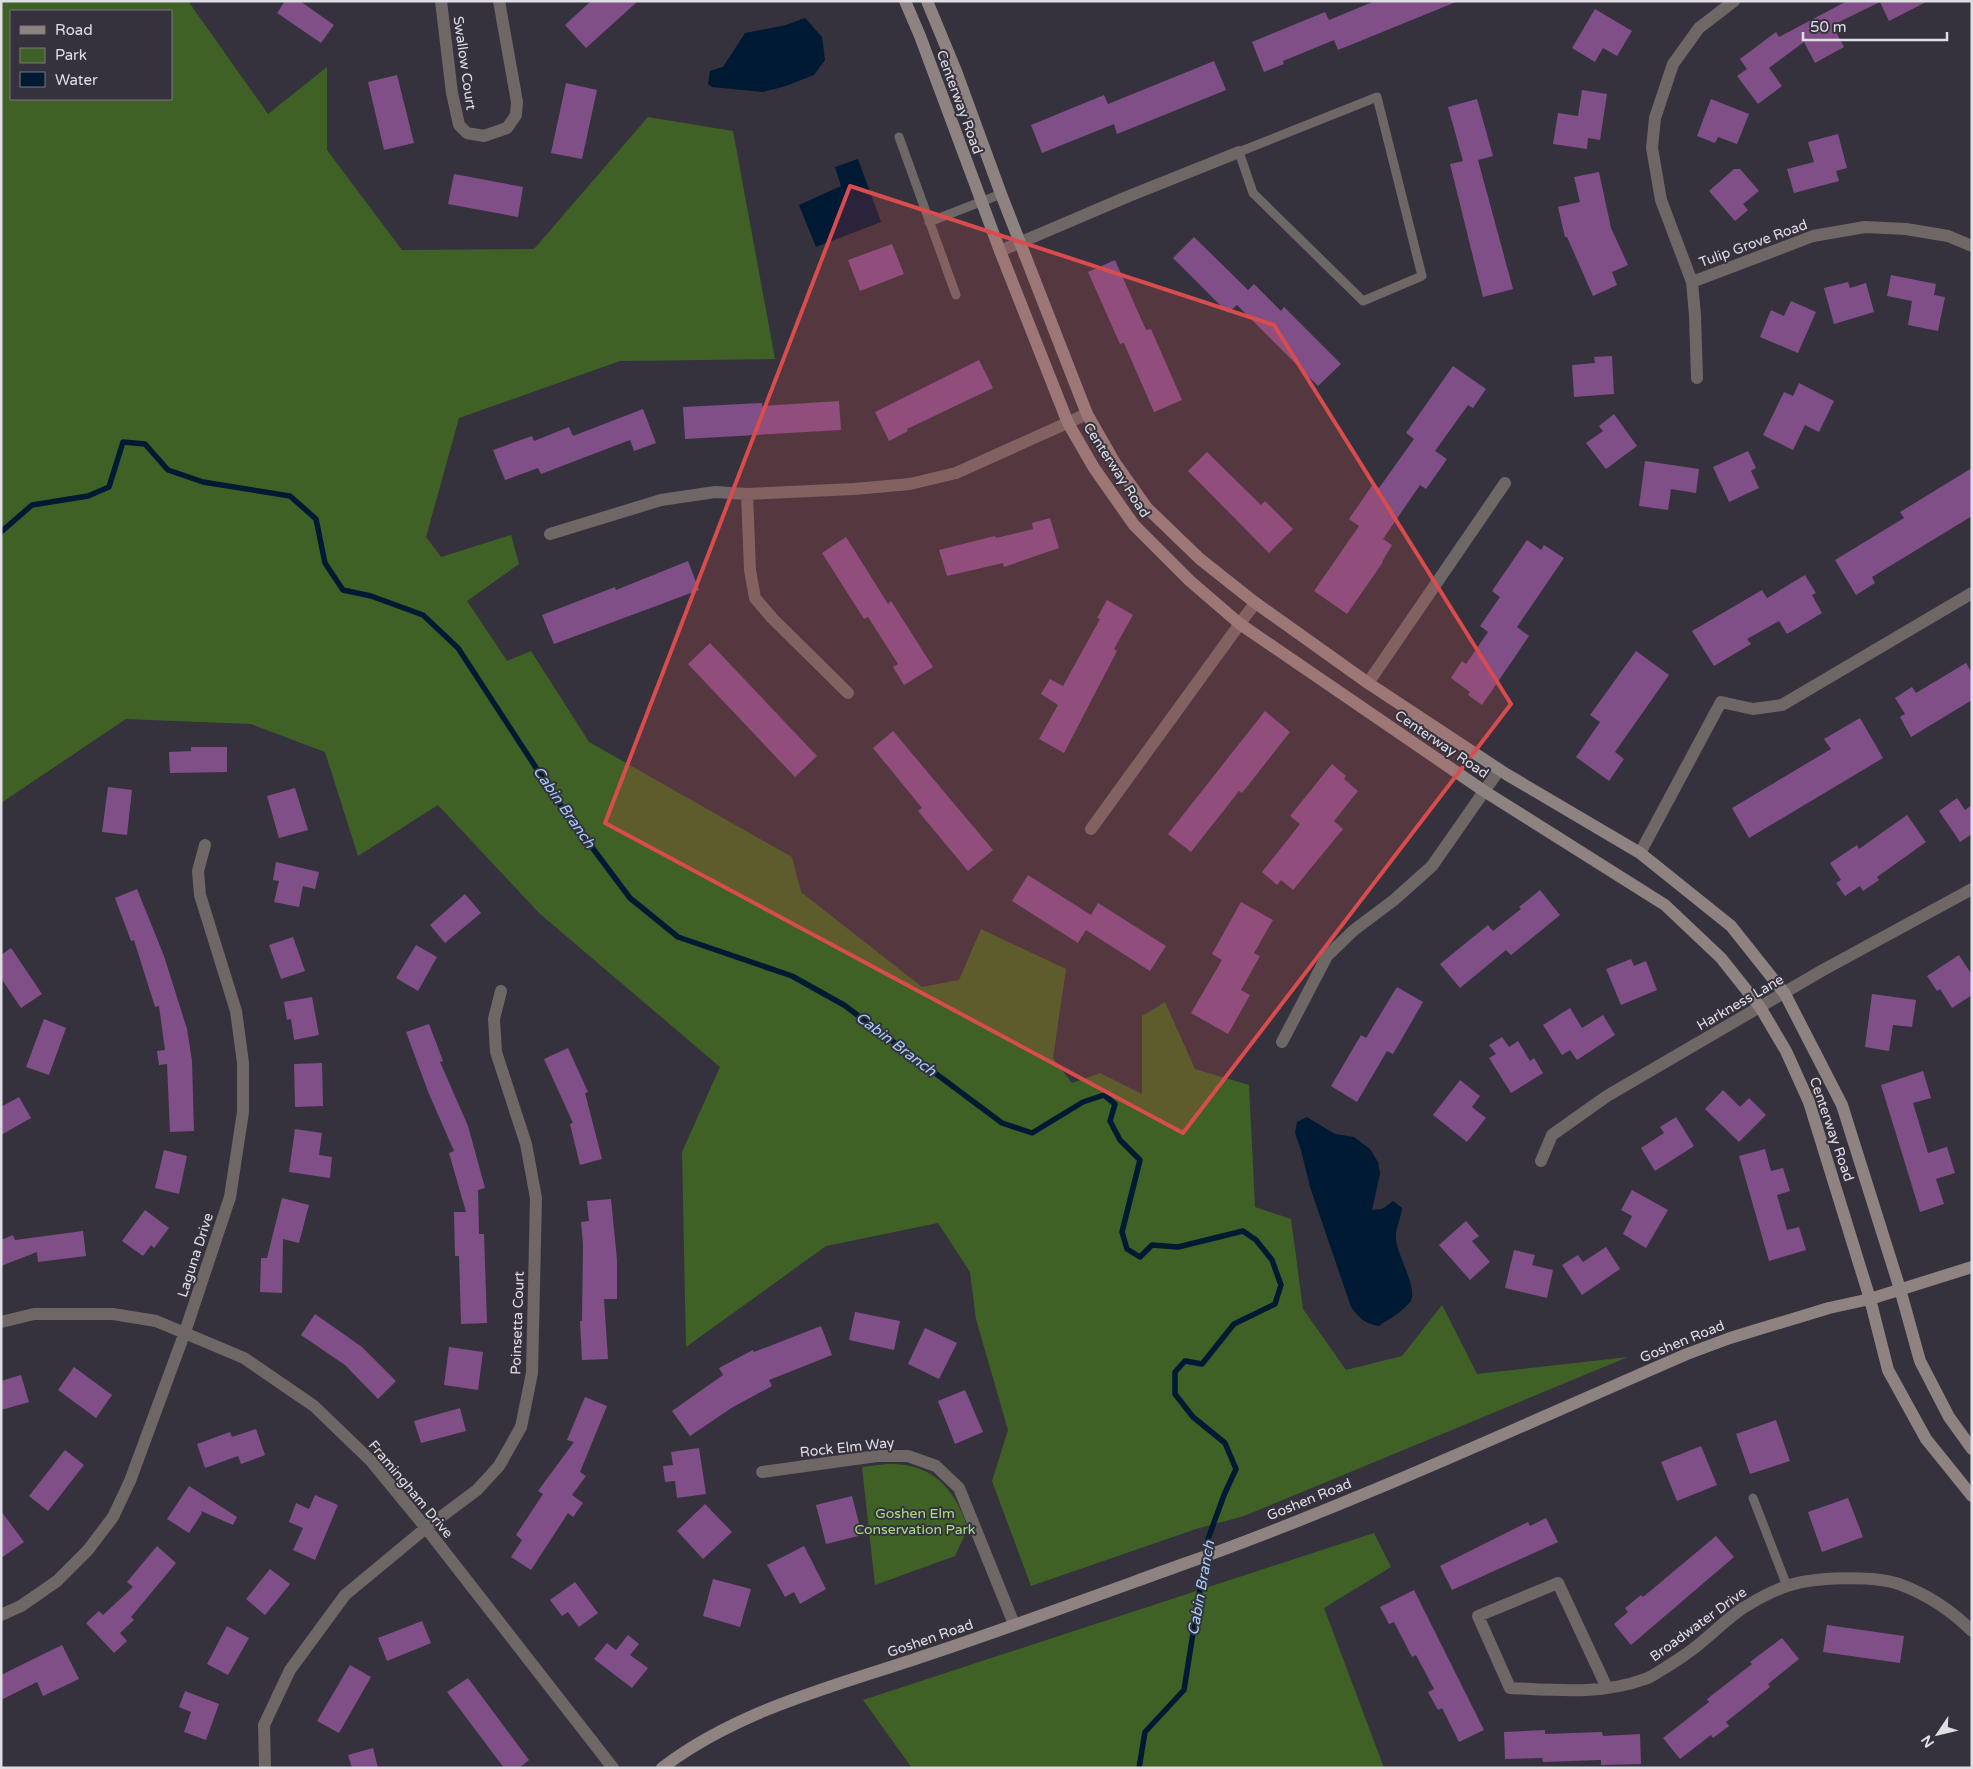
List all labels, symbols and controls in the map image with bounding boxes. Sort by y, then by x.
legend [10,10,172,100]
scale bar [1803,10,1947,42]
street label: Swallow Court [450,15,480,112]
text: 50 m [1810,18,1847,36]
text: Road [55,21,93,39]
text: Park [55,46,87,64]
street label: Centerway Road [933,48,986,156]
text: Water [55,71,98,89]
street label: Tulip Grove Road [1697,216,1810,271]
street label: Centerway Road [1080,420,1154,521]
street label: Centerway Road [1392,707,1492,782]
water label: Cabin Branch [529,763,599,852]
street label: Harkness Lane [1694,971,1787,1034]
water label: Cabin Branch [852,1008,940,1081]
street label: Centerway Road [1806,1075,1857,1184]
street label: Laguna Drive [174,1211,217,1300]
street label: Poinsetta Court [507,1270,528,1375]
street label: Goshen Road [1637,1317,1727,1366]
street label: Rock Elm Way [799,1434,896,1461]
street label: Framingham Drive [365,1437,457,1542]
street label: Goshen Road [1264,1475,1354,1524]
park label: Goshen Elm Conservation Park [854,1505,976,1538]
water label: Cabin Branch [1184,1538,1218,1637]
street label: Broadwater Drive [1647,1584,1750,1665]
street label: Goshen Road [885,1616,975,1661]
north arrow [1913,1709,1963,1759]
text: N [1918,1732,1938,1751]

